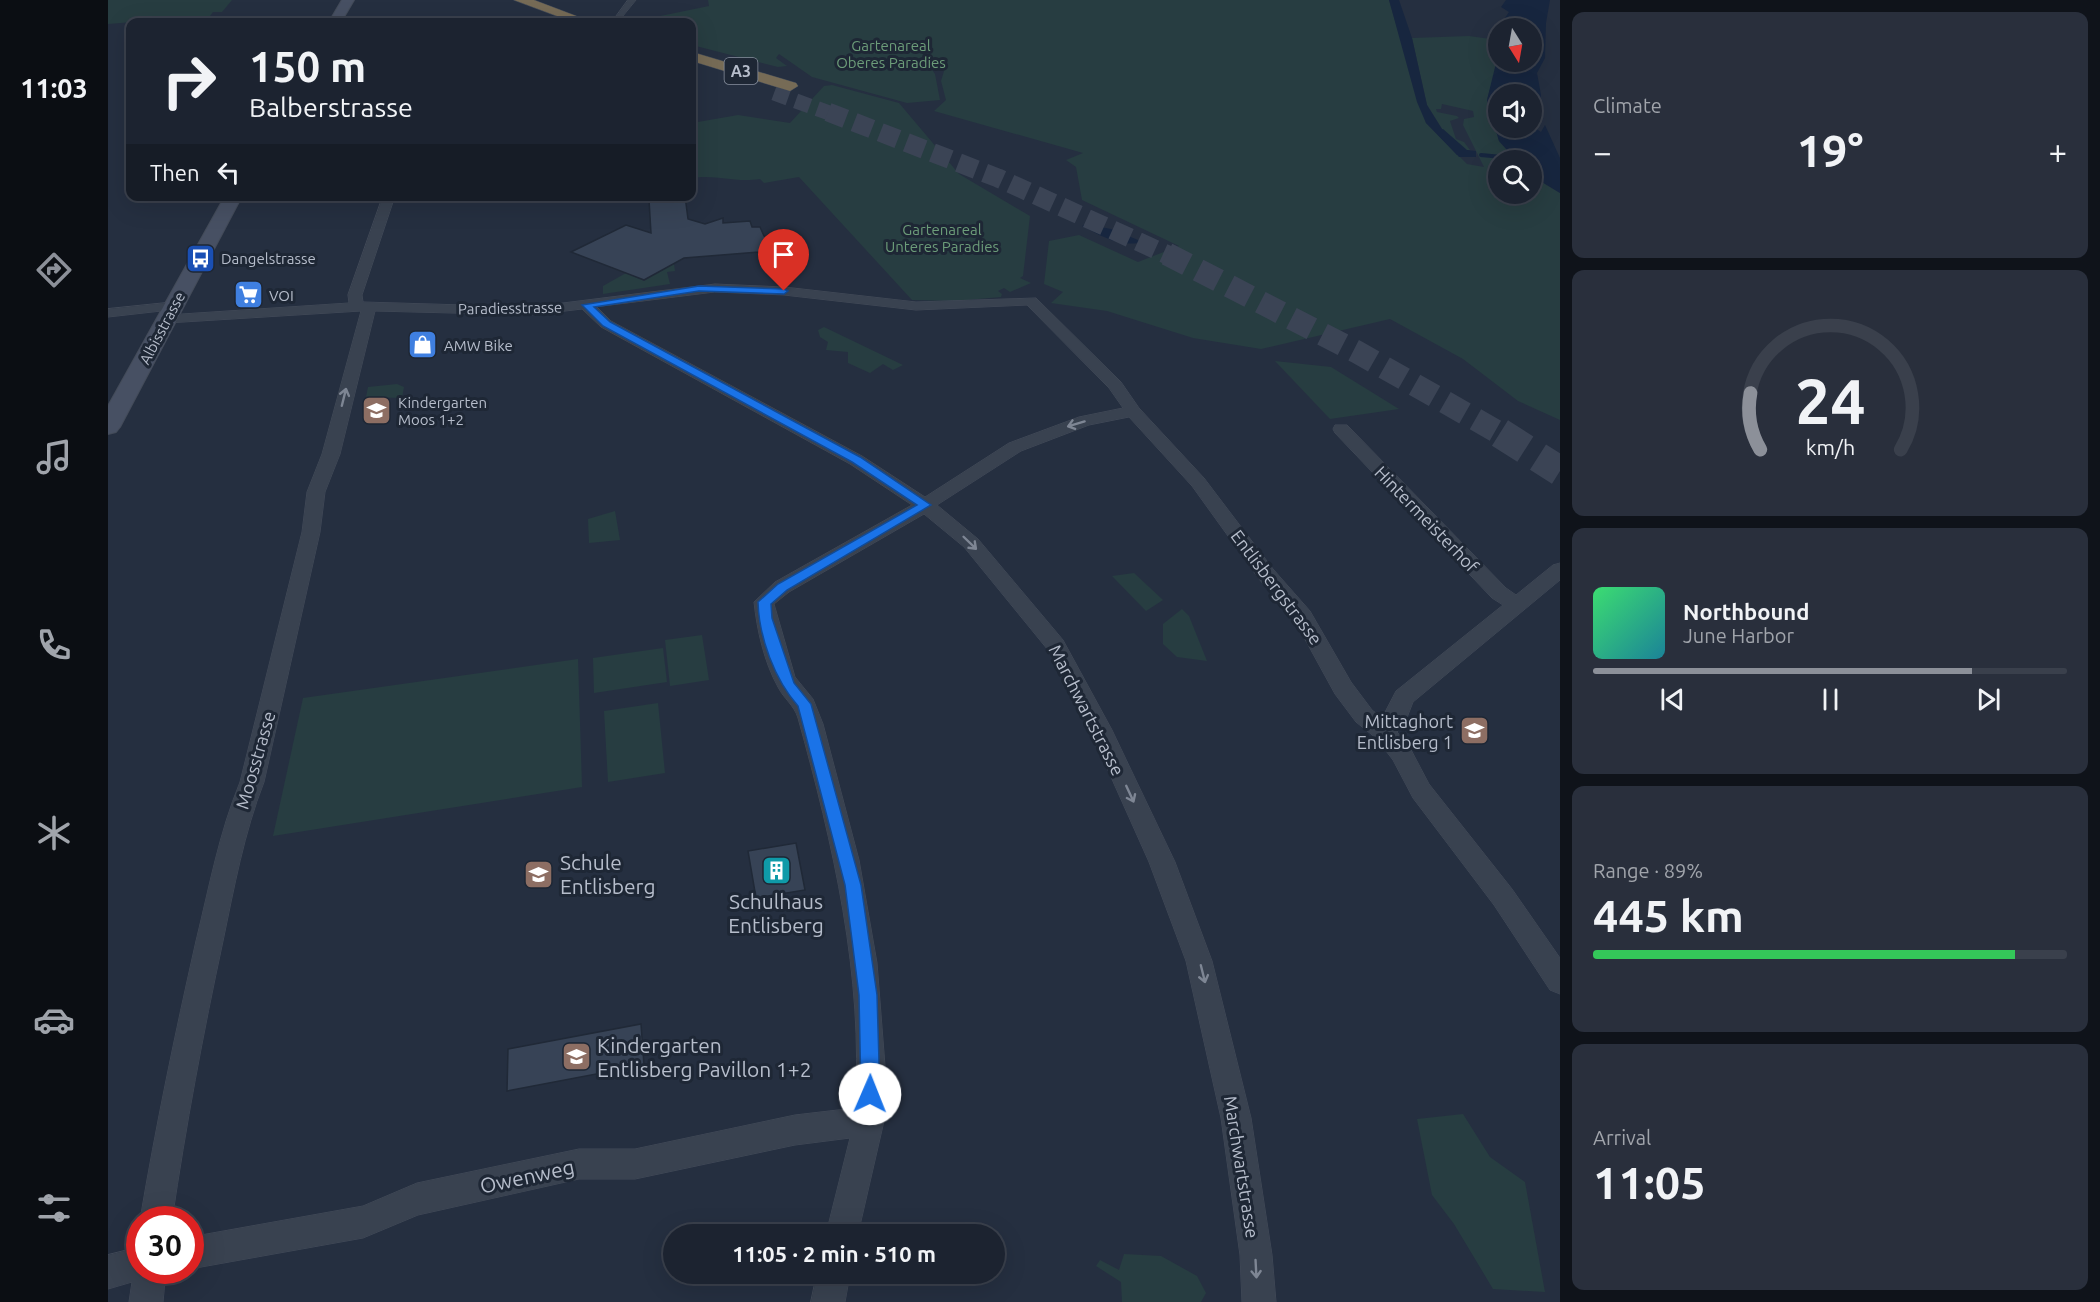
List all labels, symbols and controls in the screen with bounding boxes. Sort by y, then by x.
north arrow [1488,18,1542,72]
map controls [1488,18,1542,204]
park label: Gartenareal Oberes Paradies [836,37,946,71]
icon: right [150,42,228,120]
text: 150 m [249,43,366,90]
road number: A3 [724,58,758,84]
text: 11:03 [20,73,88,103]
button: sound [1488,84,1542,138]
text: Balberstrasse [249,92,413,122]
text: Climate [1593,94,1662,117]
text: 19° [1797,125,1863,176]
text: − [1593,133,1612,170]
text: + [2048,133,2067,170]
button: search [1488,150,1542,204]
icon: left [212,156,245,189]
text: Then [150,160,200,185]
park label: Gartenareal Unteres Paradies [885,221,999,255]
pin [758,229,809,291]
icon: arrive [767,238,800,271]
bus stop icon: Dangelstrasse [184,242,216,274]
icon: directions [33,249,75,291]
place label: Dangelstrasse [221,250,316,267]
supermarket icon: VOI [232,279,264,311]
place label: VOI [269,287,294,304]
street label: Albisstrasse [136,289,188,367]
street label: Paradiesstrasse [458,299,562,317]
shop icon: AMW Bike [407,329,439,361]
place label: AMW Bike [444,337,513,354]
text: 24 [1795,366,1865,436]
one-way arrow [339,388,351,407]
place label: Kindergarten Moos 1+2 [398,394,487,428]
school or university icon: Kindergarten Moos 1+2 [361,395,393,427]
one-way arrow [1067,419,1086,430]
text: km/h [1805,435,1855,459]
icon: music [33,436,75,478]
street label: Hintermeisterhof [1371,462,1483,576]
street label: Entlisbergstrasse [1227,526,1327,648]
one-way arrow [962,535,977,550]
text: Northbound [1683,599,1809,624]
icon: phone [33,624,75,666]
text: June Harbor [1683,624,1794,647]
street label: Marchwartstrasse [1045,641,1129,779]
icon: previous [1656,683,1689,716]
icon: pause [1814,683,1847,716]
icon: next [1972,683,2005,716]
street label: Moosstrasse [231,709,279,811]
place label: Mittaghort Entlisberg 1 [1357,711,1453,752]
school or university icon: Mittaghort Entlisberg 1 [1458,715,1490,747]
one-way arrow [1125,784,1136,802]
icon: climate [33,812,75,854]
place label: Schule Entlisberg [560,850,656,898]
building icon: Schulhaus Entlisberg [760,854,792,886]
school or university icon: Schule Entlisberg [523,858,555,890]
text: Range · 89% [1593,859,1703,882]
place label: Schulhaus Entlisberg [728,889,824,937]
text: 445 km [1593,890,1744,941]
one-way arrow [1197,964,1209,983]
icon: car [33,999,75,1041]
place label: Kindergarten Entlisberg Pavillon 1+2 [597,1033,812,1081]
school or university icon: Kindergarten Entlisberg Pavillon 1+2 [560,1041,592,1073]
position arrow [838,1062,902,1126]
street label: Marchwartstrasse [1221,1094,1263,1240]
text: Arrival [1593,1126,1651,1149]
street label: Owenweg [478,1154,576,1198]
text: 11:05 [1593,1157,1706,1208]
icon: filters [33,1187,75,1229]
speed limit sign: 30 [126,1206,204,1284]
text: 11:05 · 2 min · 510 m [732,1241,936,1266]
one-way arrow [1251,1258,1262,1278]

